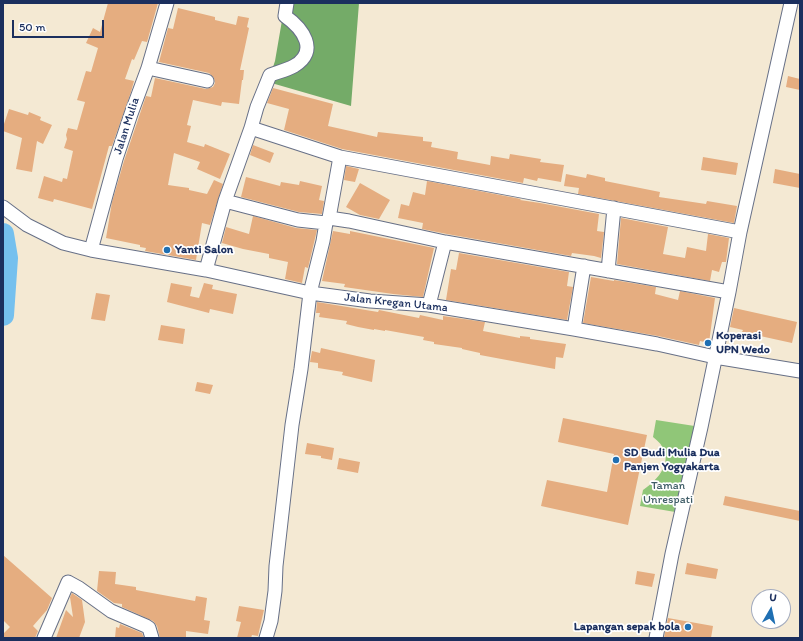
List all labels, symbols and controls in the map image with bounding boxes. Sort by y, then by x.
scale bar [14,12,106,38]
text: 50 m [19,20,45,34]
street label: Jalan Mulia [111,96,143,156]
place label: Yanti Salon [175,243,233,257]
marker: Yanti Salon [162,245,172,255]
street label: Jalan Kregan Utama [344,290,448,316]
place label: Koperasi UPN Wedo [716,329,770,357]
marker: Koperasi UPN Wedo [703,338,713,348]
place label: SD Budi Mulia Dua Panjen Yogyakarta [624,446,720,474]
marker: SD Budi Mulia Dua Panjen Yogyakarta [611,455,621,465]
park label: Taman Unrespati [643,479,693,507]
north arrow [751,589,791,629]
text: U [768,591,777,605]
place label: Lapangan sepak bola [574,620,680,634]
marker: Lapangan sepak bola [683,622,693,632]

